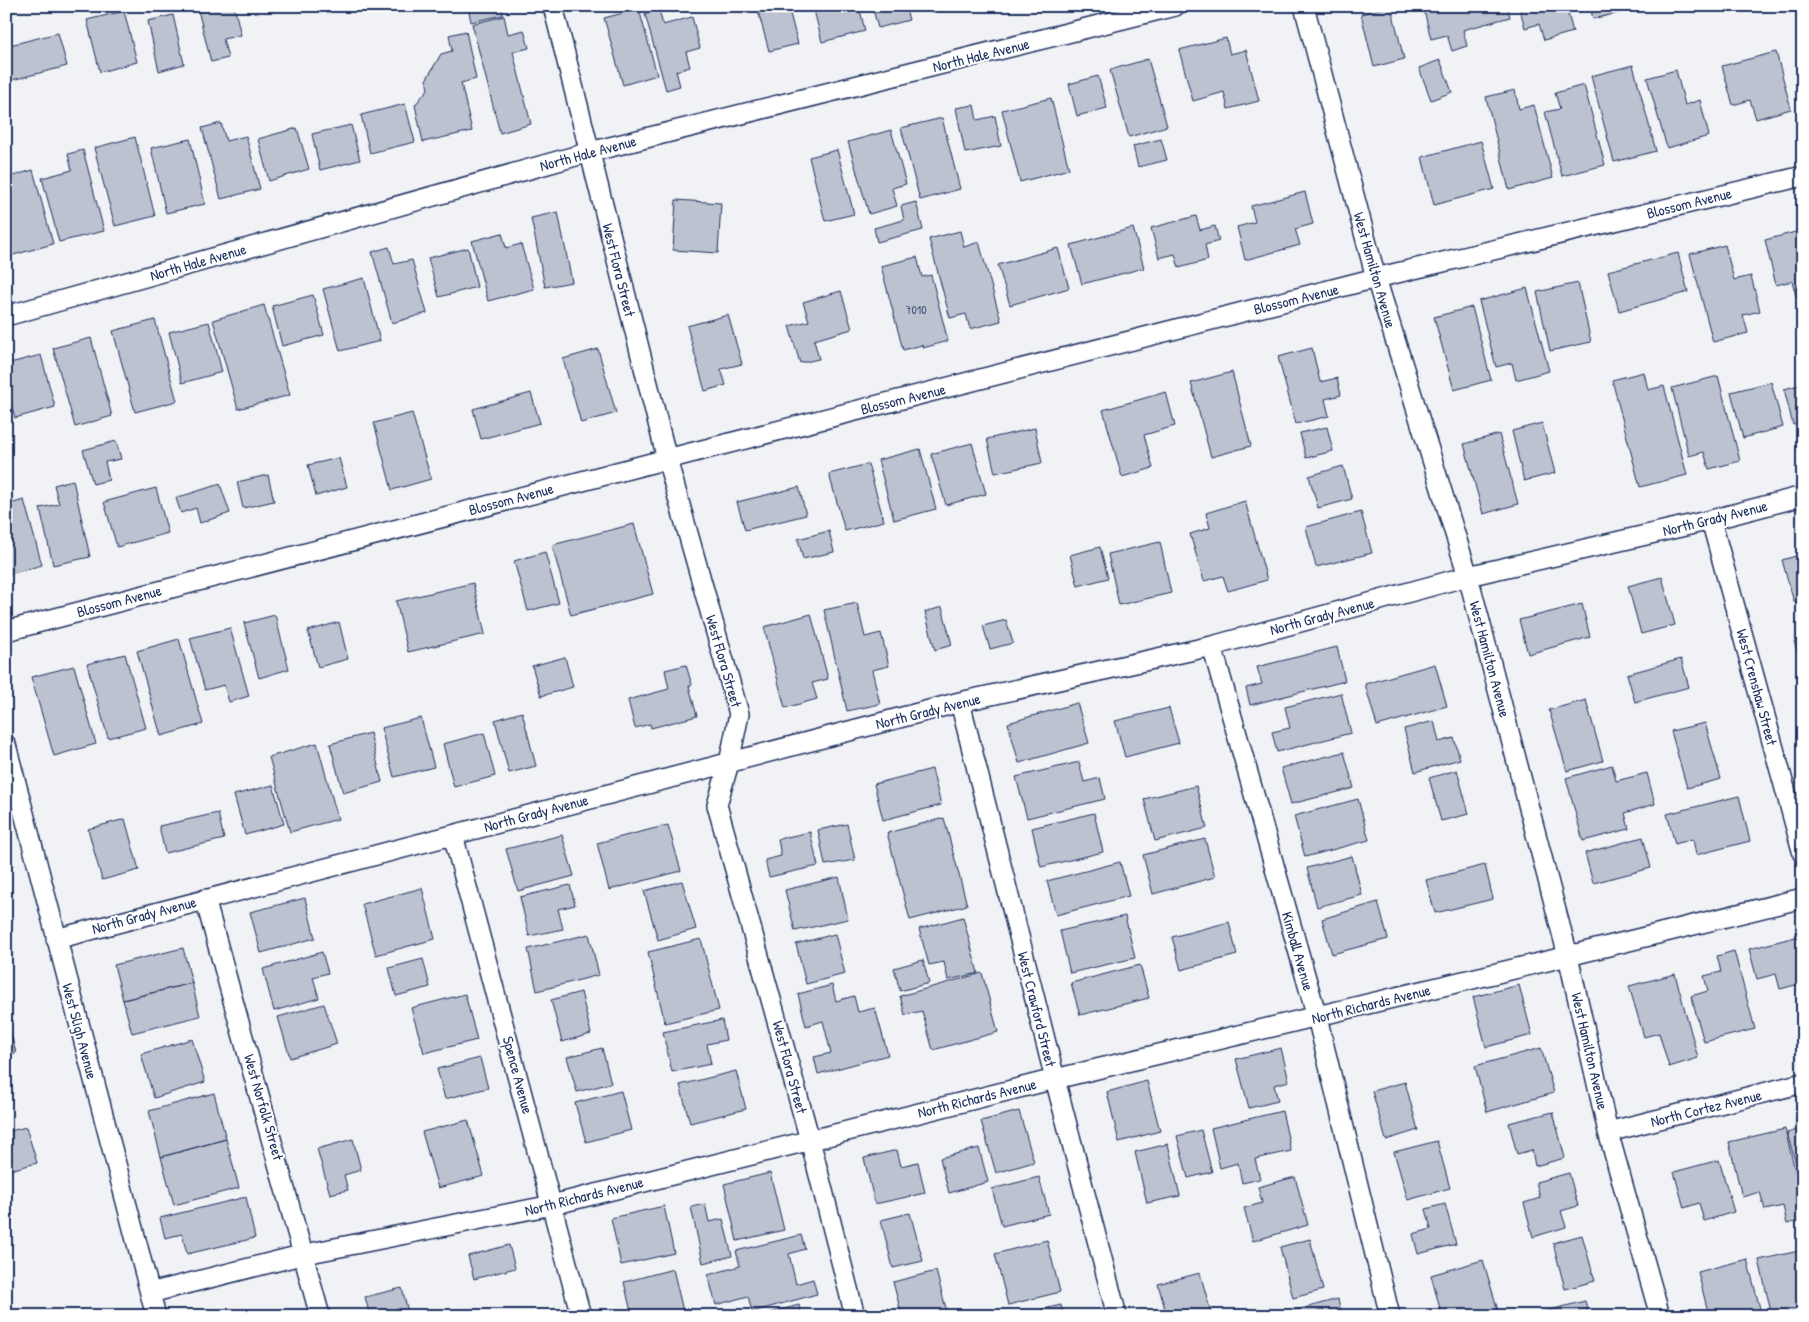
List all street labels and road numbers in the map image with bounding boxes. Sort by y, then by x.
street label: North Hale Avenue [930,33,1032,77]
street label: North Hale Avenue [537,130,639,176]
street label: Blossom Avenue [1644,182,1734,224]
street label: West Hamilton Avenue [1348,210,1402,330]
street label: West Flora Street [597,221,641,320]
street label: North Hale Avenue [147,238,249,286]
street label: Blossom Avenue [1251,278,1341,320]
street label: Blossom Avenue [858,378,948,420]
street label: Blossom Avenue [466,478,556,520]
street label: North Grady Avenue [1660,495,1770,541]
street label: Blossom Avenue [74,580,164,622]
street label: North Grady Avenue [1267,592,1377,640]
street label: West Hamilton Avenue [1464,599,1516,719]
street label: West Flora Street [701,612,747,710]
street label: West Crenshaw Street [1731,627,1783,748]
street label: North Grady Avenue [873,688,983,734]
street label: North Grady Avenue [481,789,591,837]
street label: North Grady Avenue [89,891,199,939]
street label: Kimball Avenue [1277,909,1319,993]
street label: West Crawford Street [1013,949,1062,1070]
street label: North Richards Avenue [1309,979,1433,1029]
street label: West Sligh Avenue [57,981,103,1081]
street label: West Hamilton Avenue [1566,990,1614,1112]
street label: West Flora Street [768,1018,813,1117]
street label: Spence Avenue [498,1034,538,1116]
street label: West Norfolk Street [239,1052,289,1163]
street label: North Richards Avenue [915,1073,1039,1123]
street label: North Cortez Avenue [1648,1084,1764,1132]
street label: North Richards Avenue [522,1171,646,1221]

